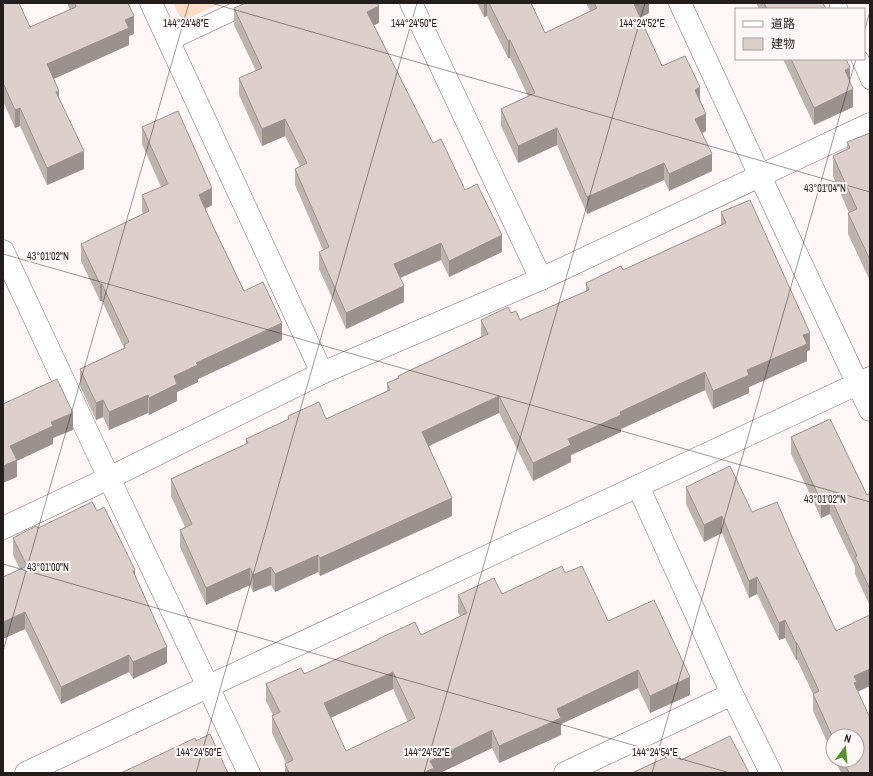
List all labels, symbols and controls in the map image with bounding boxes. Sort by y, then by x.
legend [735,8,865,60]
text: 道路 [771,16,795,32]
text: 144°24'48"E [163,17,209,30]
text: 144°24'50"E [391,17,437,30]
text: 144°24'52"E [619,17,665,30]
text: 建物 [771,36,795,52]
text: 43°01'04"N [804,182,846,195]
text: 43°01'02"N [27,250,69,263]
text: 43°01'02"N [804,493,846,506]
text: 43°01'00"N [27,561,69,574]
north arrow [825,728,865,768]
text: N [843,731,853,746]
text: 144°24'50"E [176,746,222,759]
text: 144°24'52"E [404,746,450,759]
text: 144°24'54"E [632,746,678,759]

